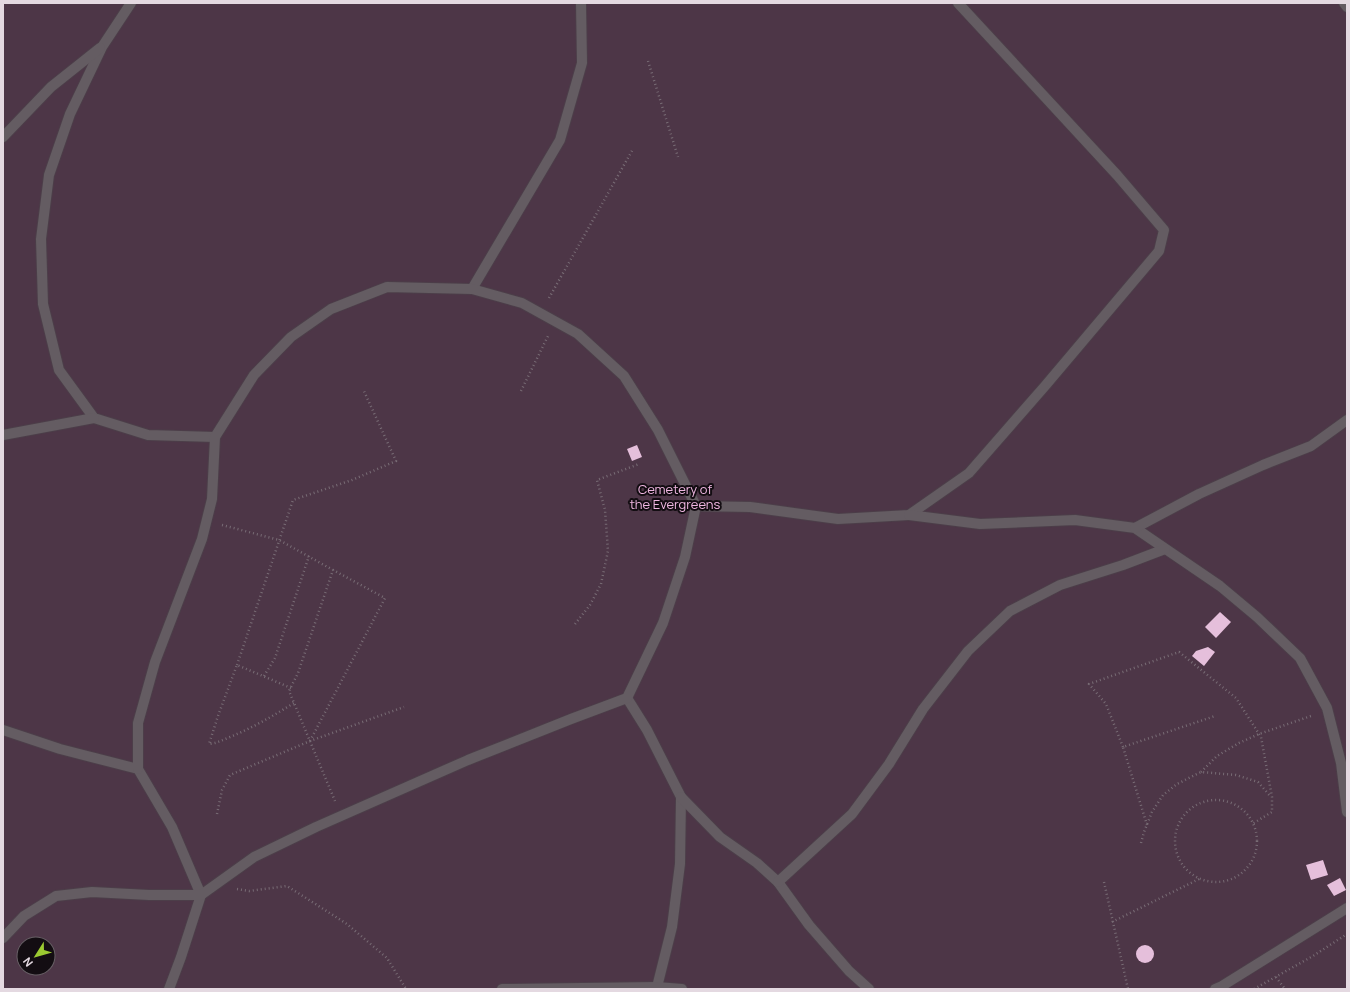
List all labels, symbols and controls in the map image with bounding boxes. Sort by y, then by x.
park label: Cemetery of the Evergreens [630,480,721,513]
north arrow [16,936,56,976]
text: N [19,955,36,970]

